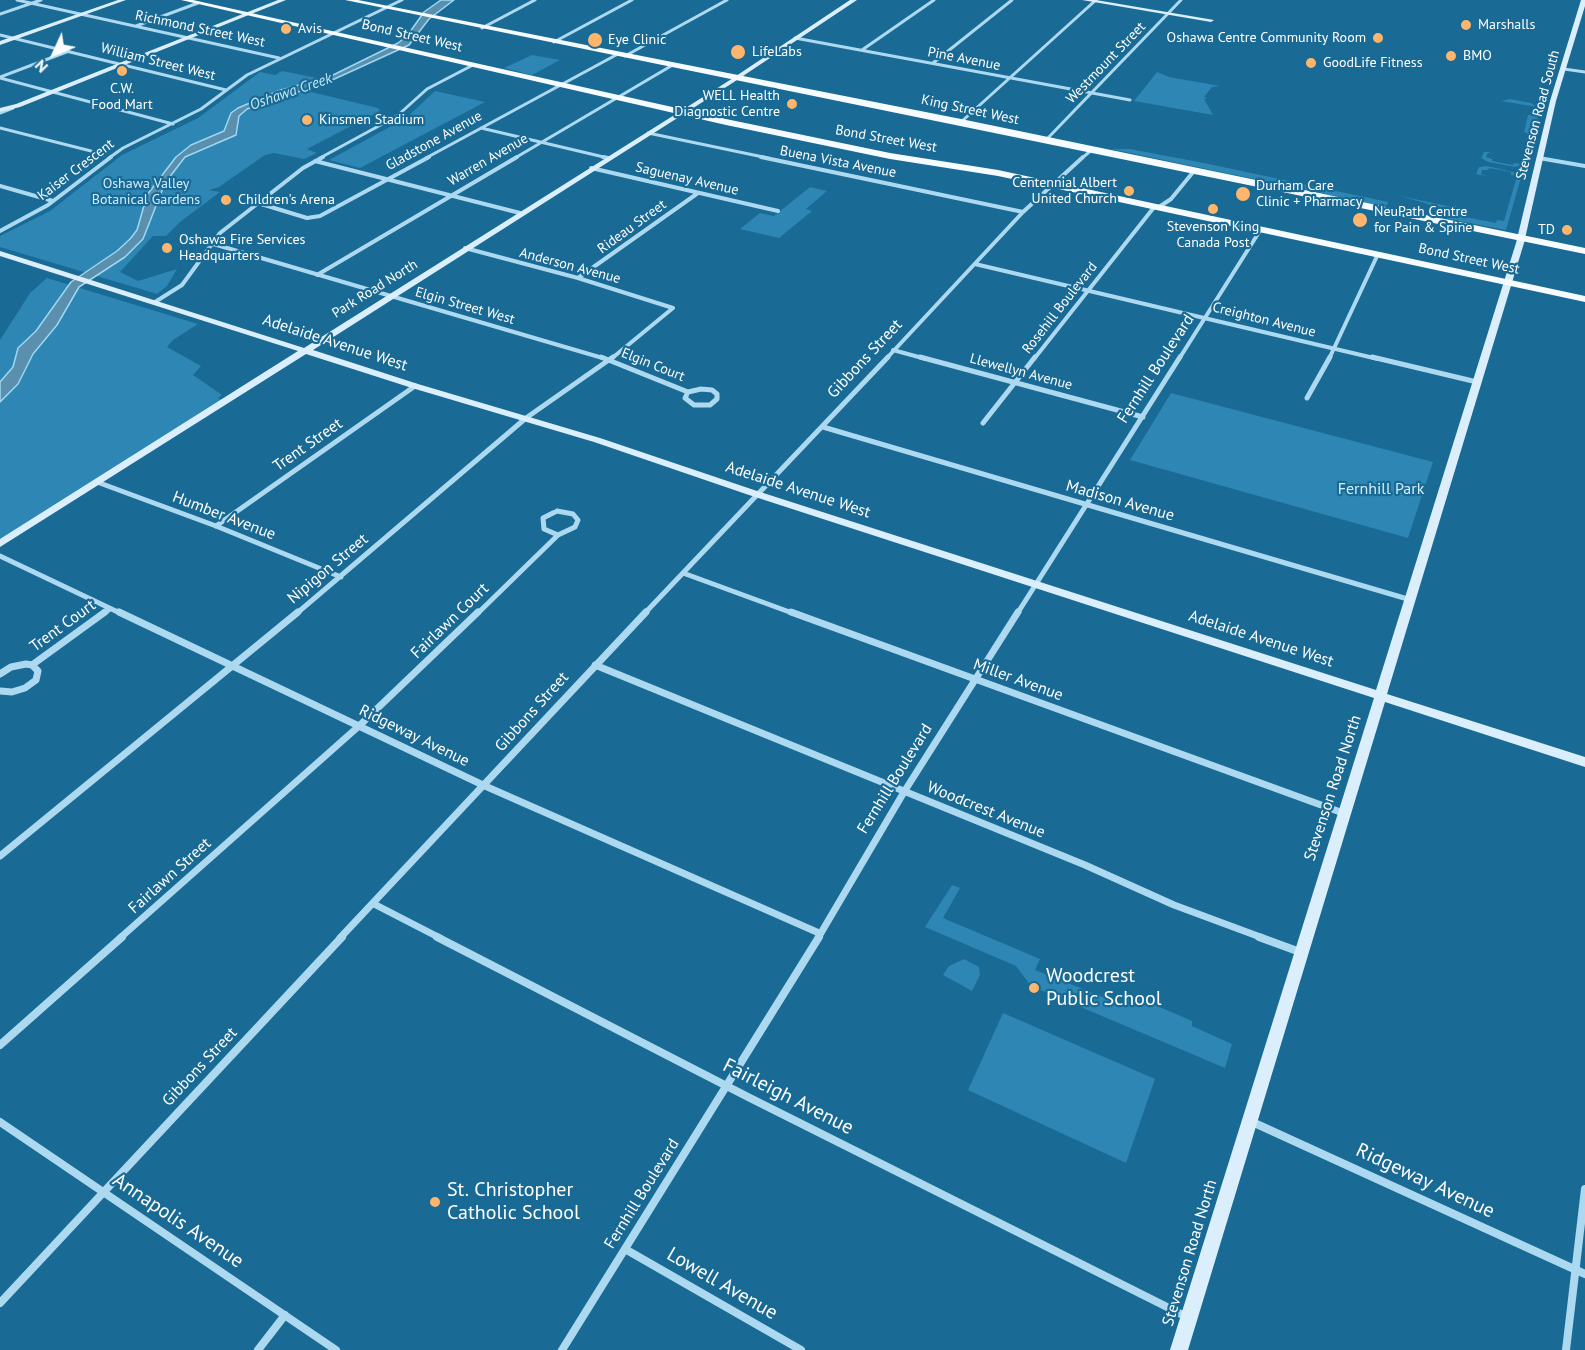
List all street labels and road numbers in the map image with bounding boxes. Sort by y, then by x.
street label: Richmond Street West [134,7,266,51]
street label: Bond Street West [360,16,464,56]
street label: Westmount Street [1063,19,1149,107]
street label: William Street West [99,40,217,84]
street label: Pine Avenue [926,44,1002,74]
street label: Stevenson Road South [1513,48,1563,182]
street label: King Street West [920,91,1020,129]
street label: Gladstone Avenue [383,108,485,174]
street label: Bond Street West [834,122,938,156]
street label: Warren Avenue [445,130,531,190]
street label: Kaiser Crescent [34,136,118,204]
street label: Buena Vista Avenue [779,143,897,181]
street label: Saguenay Avenue [634,159,740,199]
street label: Rideau Street [594,196,670,258]
street label: Bond Street West [1417,240,1521,278]
street label: Anderson Avenue [518,244,622,288]
street label: Park Road North [329,256,421,322]
street label: Rosehill Boulevard [1019,259,1101,357]
street label: Elgin Street West [413,284,517,328]
street label: Creighton Avenue [1211,299,1317,341]
street label: Adelaide Avenue West [260,311,410,375]
street label: Fernhill Boulevard [1114,311,1198,427]
street label: Gibbons Street [824,316,906,402]
street label: Elgin Court [619,345,687,385]
street label: Llewellyn Avenue [968,350,1074,394]
street label: Trent Street [270,414,346,476]
street label: Adelaide Avenue West [723,458,873,522]
street label: Madison Avenue [1064,476,1176,526]
street label: Humber Avenue [170,488,278,544]
street label: Nipigon Street [284,530,372,608]
street label: Fairlawn Court [407,579,493,663]
street label: Trent Court [26,596,100,656]
street label: Adelaide Avenue West [1186,607,1336,671]
street label: Miller Avenue [971,655,1065,705]
street label: Gibbons Street [491,668,573,756]
street label: Ridgeway Avenue [356,701,472,771]
street label: Stevenson Road North [1300,713,1366,863]
street label: Fernhill Boulevard [853,721,937,837]
street label: Woodcrest Avenue [924,778,1048,842]
street label: Fairlawn Street [125,834,215,918]
street label: Gibbons Street [159,1024,241,1110]
street label: Fairleigh Avenue [719,1054,857,1140]
street label: Fernhill Boulevard [600,1136,684,1252]
street label: Ridgeway Avenue [1352,1138,1498,1224]
street label: Annapolis Avenue [108,1168,248,1274]
street label: Stevenson Road North [1159,1178,1221,1328]
street label: Lowell Avenue [662,1243,782,1325]

